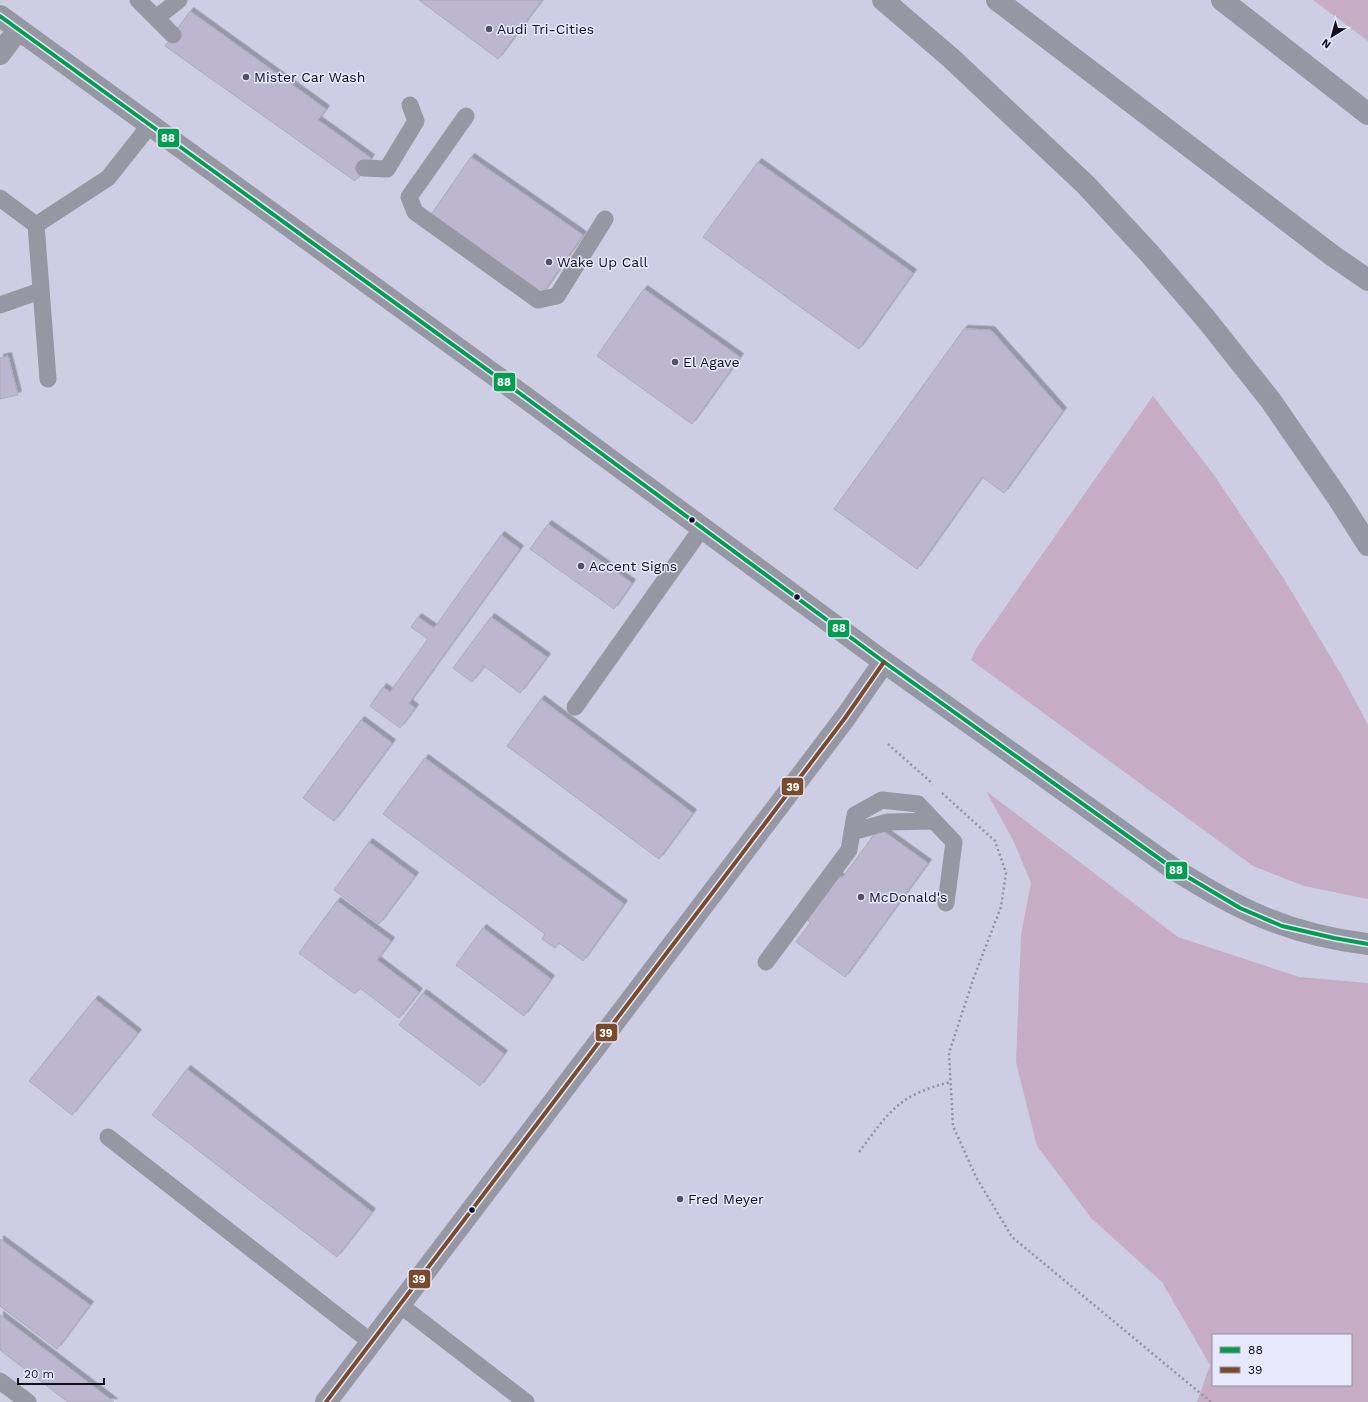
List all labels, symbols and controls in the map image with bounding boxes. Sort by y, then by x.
north arrow [1312,16,1352,56]
place label: Audi Tri-Cities [497,21,594,37]
marker: Audi Tri-Cities [484,24,494,34]
text: N [1319,36,1333,51]
place label: Mister Car Wash [254,69,365,85]
marker: Mister Car Wash [241,72,251,82]
line badge: 88 [157,128,180,148]
text: 88 [161,132,175,145]
place label: Wake Up Call [557,254,649,270]
marker: Wake Up Call [544,257,554,267]
place label: El Agave [683,354,740,370]
marker: El Agave [670,357,680,367]
line badge: 88 [493,372,516,392]
text: 88 [497,376,511,389]
unlabelled marker [687,515,697,525]
place label: Accent Signs [589,558,677,574]
marker: Accent Signs [576,561,586,571]
unlabelled marker [792,592,802,602]
line badge: 88 [827,619,850,638]
text: 88 [832,622,846,635]
line badge: 39 [781,777,804,796]
text: 39 [786,781,800,794]
line badge: 88 [1165,861,1188,880]
text: 88 [1169,864,1183,877]
place label: McDonald's [869,889,947,905]
marker: McDonald's [856,892,866,902]
line badge: 39 [595,1023,618,1042]
text: 39 [599,1027,613,1040]
place label: Fred Meyer [688,1191,764,1207]
marker: Fred Meyer [675,1194,685,1204]
unlabelled marker [467,1205,477,1215]
line badge: 39 [408,1269,431,1289]
text: 39 [412,1273,426,1286]
legend [1212,1334,1352,1386]
text: 88 [1248,1343,1263,1357]
scale bar [18,1360,104,1386]
text: 39 [1248,1363,1262,1377]
text: 20 m [24,1367,54,1381]

